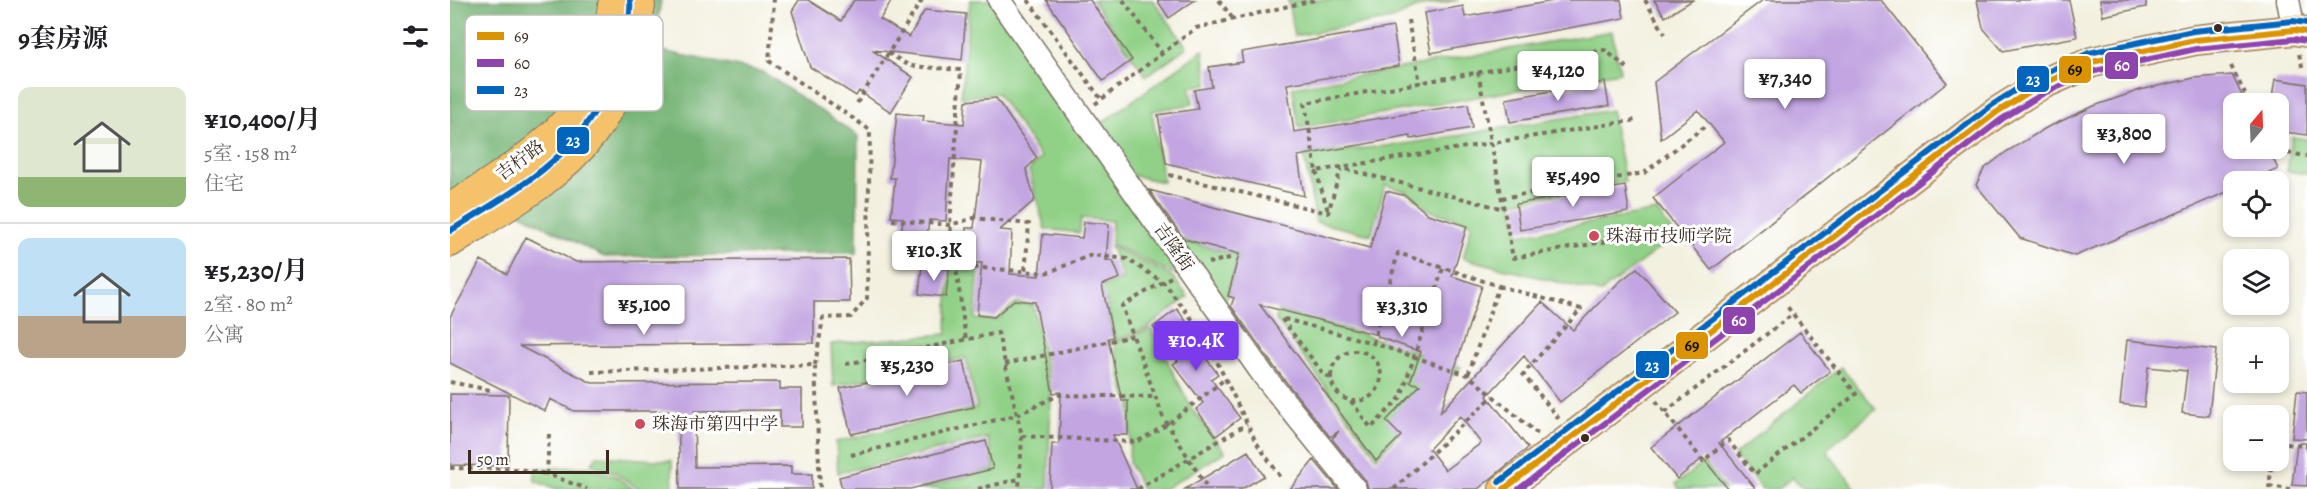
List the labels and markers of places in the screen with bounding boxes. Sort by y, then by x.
unlabelled marker [2212,22,2224,34]
pin: ¥4,120 [1509,51,1607,102]
pin: ¥7,340 [1736,59,1834,110]
pin: ¥3,800 [2075,114,2173,165]
pin: ¥5,490 [1524,157,1622,208]
place label: 珠海市技师学院 [1606,224,1732,248]
marker: 珠海市技师学院 [1587,229,1601,243]
pin: ¥10.3K [885,231,983,282]
pin: ¥5,100 [595,285,693,336]
pin: ¥3,310 [1353,287,1451,338]
pin: ¥10.4K [1147,321,1245,372]
pin: ¥5,230 [858,346,956,397]
place label: 珠海市第四中学 [652,412,778,436]
marker: 珠海市第四中学 [633,417,647,431]
unlabelled marker [1579,432,1591,444]

